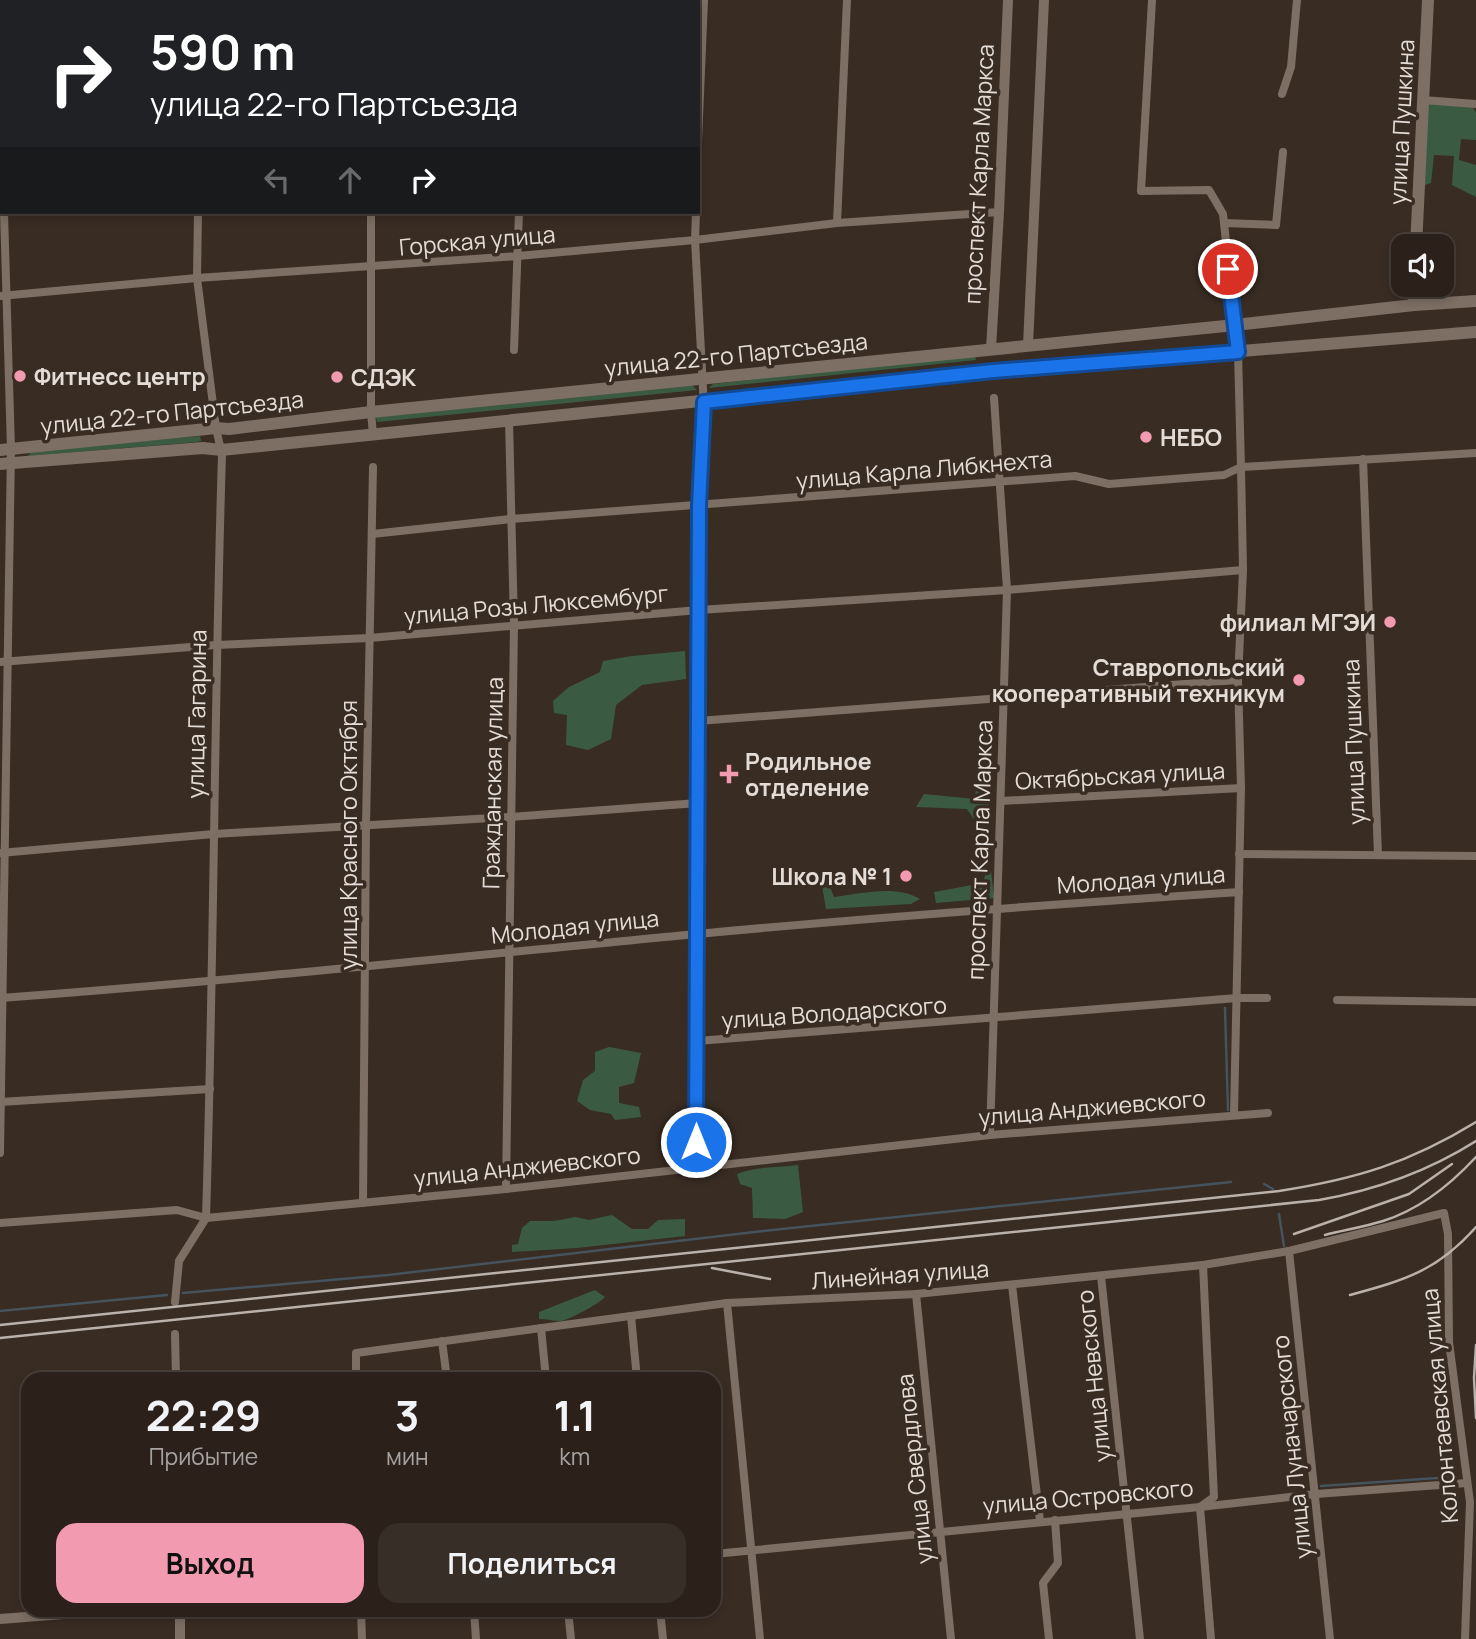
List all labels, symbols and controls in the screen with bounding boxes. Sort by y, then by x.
text: 590 m [150,18,295,85]
icon: right [35,28,126,119]
street label: улица Пушкина [1381,38,1421,206]
street label: проспект Карла Маркса [955,43,1001,305]
text: улица 22-го Партсъезда [150,82,518,126]
icon: left [258,161,296,199]
icon: ahead [331,161,369,199]
icon: right [404,161,442,199]
street label: Горская улица [398,217,556,263]
map controls [1391,234,1454,297]
button: sound [1391,234,1454,297]
pin [1198,239,1258,299]
icon: arrive [1209,250,1247,288]
street label: улица 22-го Партсъезда [603,324,869,384]
place label: Фитнесс центр [34,360,206,392]
place label: СДЭК [351,361,416,393]
marker: Фитнесс центр [12,368,28,384]
marker: СДЭК [329,369,345,385]
street label: улица 22-го Партсъезда [39,382,305,442]
place label: НЕБО [1160,421,1222,453]
marker: НЕБО [1138,429,1154,445]
street label: улица Карла Либкнехта [795,442,1053,496]
street label: улица Розы Люксембург [403,576,670,631]
place label: филиал МГЭИ [1220,606,1376,638]
marker: филиал МГЭИ [1382,614,1398,630]
street label: улица Гагарина [179,629,213,799]
place label: Ставропольский кооперативный техникум [992,651,1285,709]
street label: улица Пушкина [1334,659,1372,825]
marker: Ставропольский кооперативный техникум [1291,672,1307,688]
street label: Гражданская улица [474,677,510,889]
street label: улица Красного Октября [332,700,364,970]
street label: проспект Карла Маркса [958,719,1000,981]
place label: Родильное отделение [745,745,872,803]
street label: Октябрьская улица [1014,754,1226,796]
marker: Родильное отделение [719,764,739,784]
street label: Молодая улица [1056,857,1226,901]
place label: Школа № 1 [771,860,892,892]
marker: Школа № 1 [898,868,914,884]
street label: Молодая улица [489,901,661,951]
street label: улица Володарского [720,988,948,1036]
street label: улица Анджиевского [977,1081,1207,1133]
position arrow [659,1105,733,1179]
street label: улица Анджиевского [412,1138,642,1194]
street label: Линейная улица [810,1252,990,1296]
street label: Колонтаевская улица [1413,1287,1465,1525]
street label: улица Невского [1068,1288,1118,1464]
street label: улица Луначарского [1263,1334,1319,1560]
street label: улица Свердлова [888,1372,940,1566]
text: 22:29 [146,1386,261,1444]
text: 3 [395,1386,420,1444]
text: 1.1 [553,1386,596,1444]
text: Прибытие [149,1440,258,1472]
text: мин [386,1440,429,1472]
text: km [559,1440,590,1472]
street label: улица Островского [981,1471,1195,1521]
button: Выход [56,1523,364,1603]
button: Поделиться [378,1523,686,1603]

